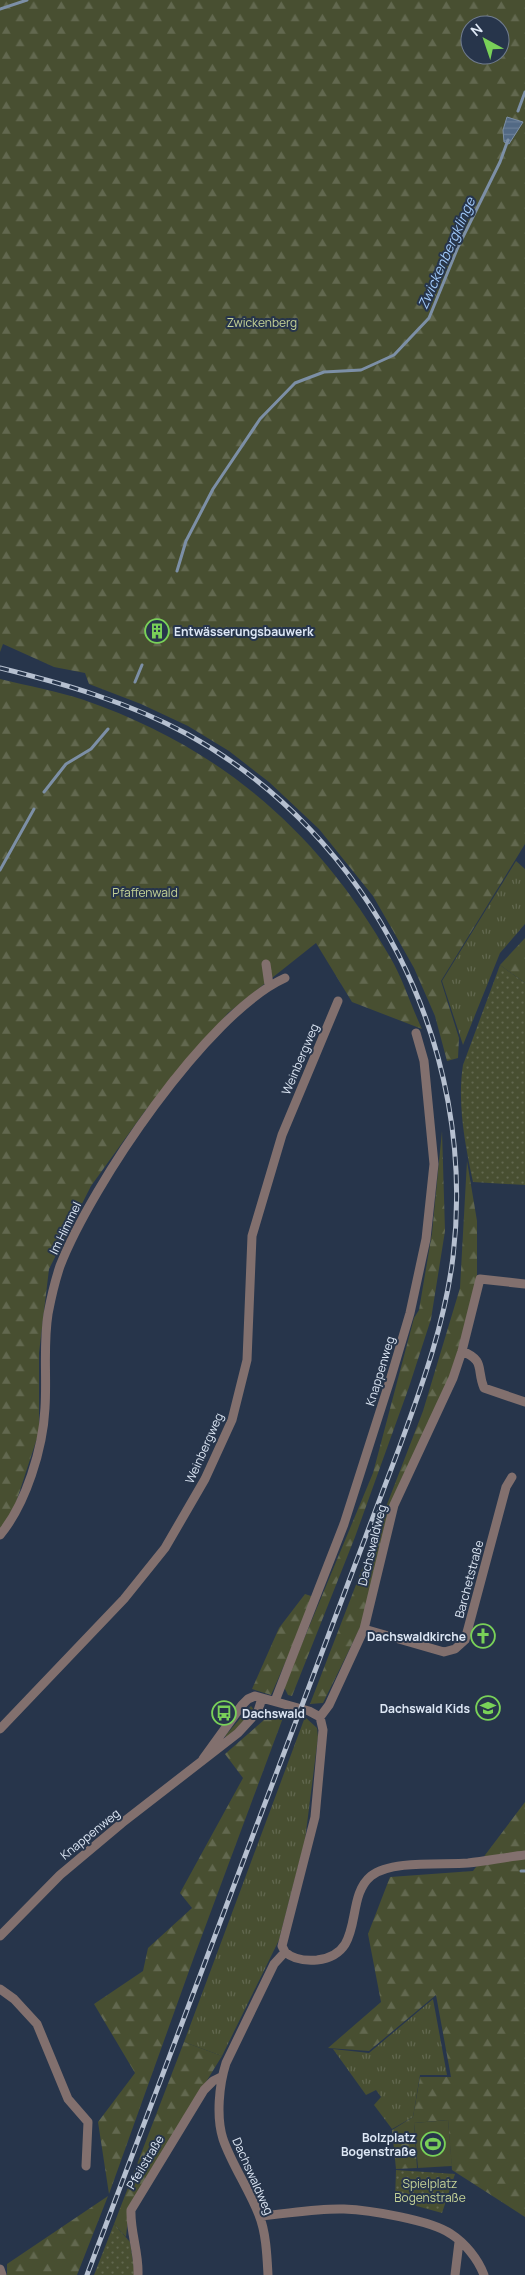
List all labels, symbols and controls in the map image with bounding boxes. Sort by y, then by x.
north arrow [460,15,510,65]
text: N [466,19,486,40]
water label: Zwickenbergklinge [413,193,479,312]
park label: Zwickenberg [227,314,297,331]
building icon: Entwässerungsbauwerk [144,618,170,644]
place label: Entwässerungsbauwerk [174,623,314,640]
park label: Pfaffenwald [112,884,178,901]
street label: Weinbergweg [277,1021,323,1097]
street label: Im Himmel [45,1199,85,1257]
street label: Knappenweg [361,1334,399,1408]
street label: Weinbergweg [181,1410,227,1486]
street label: Dachswaldweg [354,1503,390,1587]
street label: Barchetstraße [450,1538,488,1620]
church icon: Dachswaldkirche [470,1623,496,1649]
place label: Dachswaldkirche [367,1628,466,1645]
school or university icon: Dachswald Kids [475,1695,501,1721]
bus stop icon: Dachswald [211,1700,237,1726]
place label: Dachswald Kids [380,1700,470,1717]
place label: Dachswald [242,1705,305,1722]
street label: Knappenweg [57,1805,123,1863]
place label: Bolzplatz Bogenstraße [341,2129,416,2160]
sports icon: Bolzplatz Bogenstraße [420,2131,446,2157]
street label: Pfeilstraße [122,2132,168,2192]
street label: Dachswaldweg [228,2135,278,2217]
park label: Spielplatz Bogenstraße [394,2175,466,2206]

